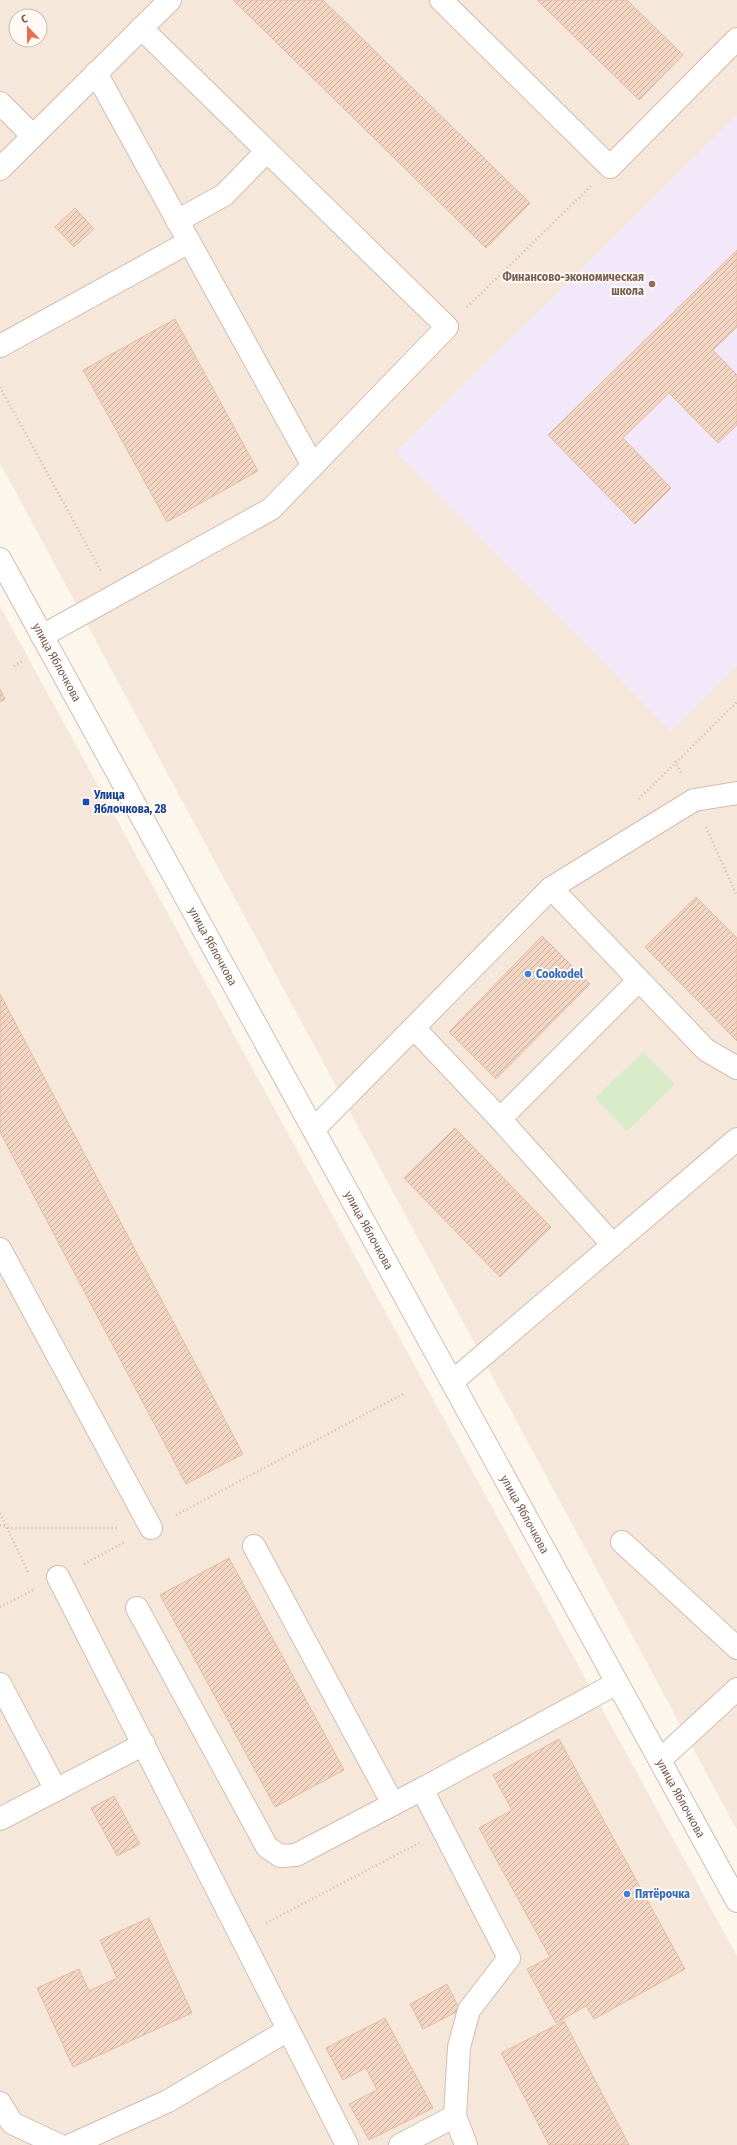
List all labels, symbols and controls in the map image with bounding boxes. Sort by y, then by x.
north arrow [8,8,48,48]
text: С [19,12,30,26]
place label: Финансово-экономическая школа [502,270,644,298]
marker: Финансово-экономическая школа [647,279,657,289]
street label: улица Яблочкова [30,621,84,704]
place label: Улица Яблочкова, 28 [93,788,167,816]
marker: Улица Яблочкова, 28 [81,797,91,807]
street label: улица Яблочкова [186,905,240,988]
place label: Cookodel [536,967,584,981]
marker: Cookodel [523,969,533,979]
street label: улица Яблочкова [341,1189,396,1272]
street label: улица Яблочкова [497,1473,552,1556]
street label: улица Яблочкова [653,1757,708,1840]
place label: Пятёрочка [635,1887,690,1901]
marker: Пятёрочка [622,1889,632,1899]

